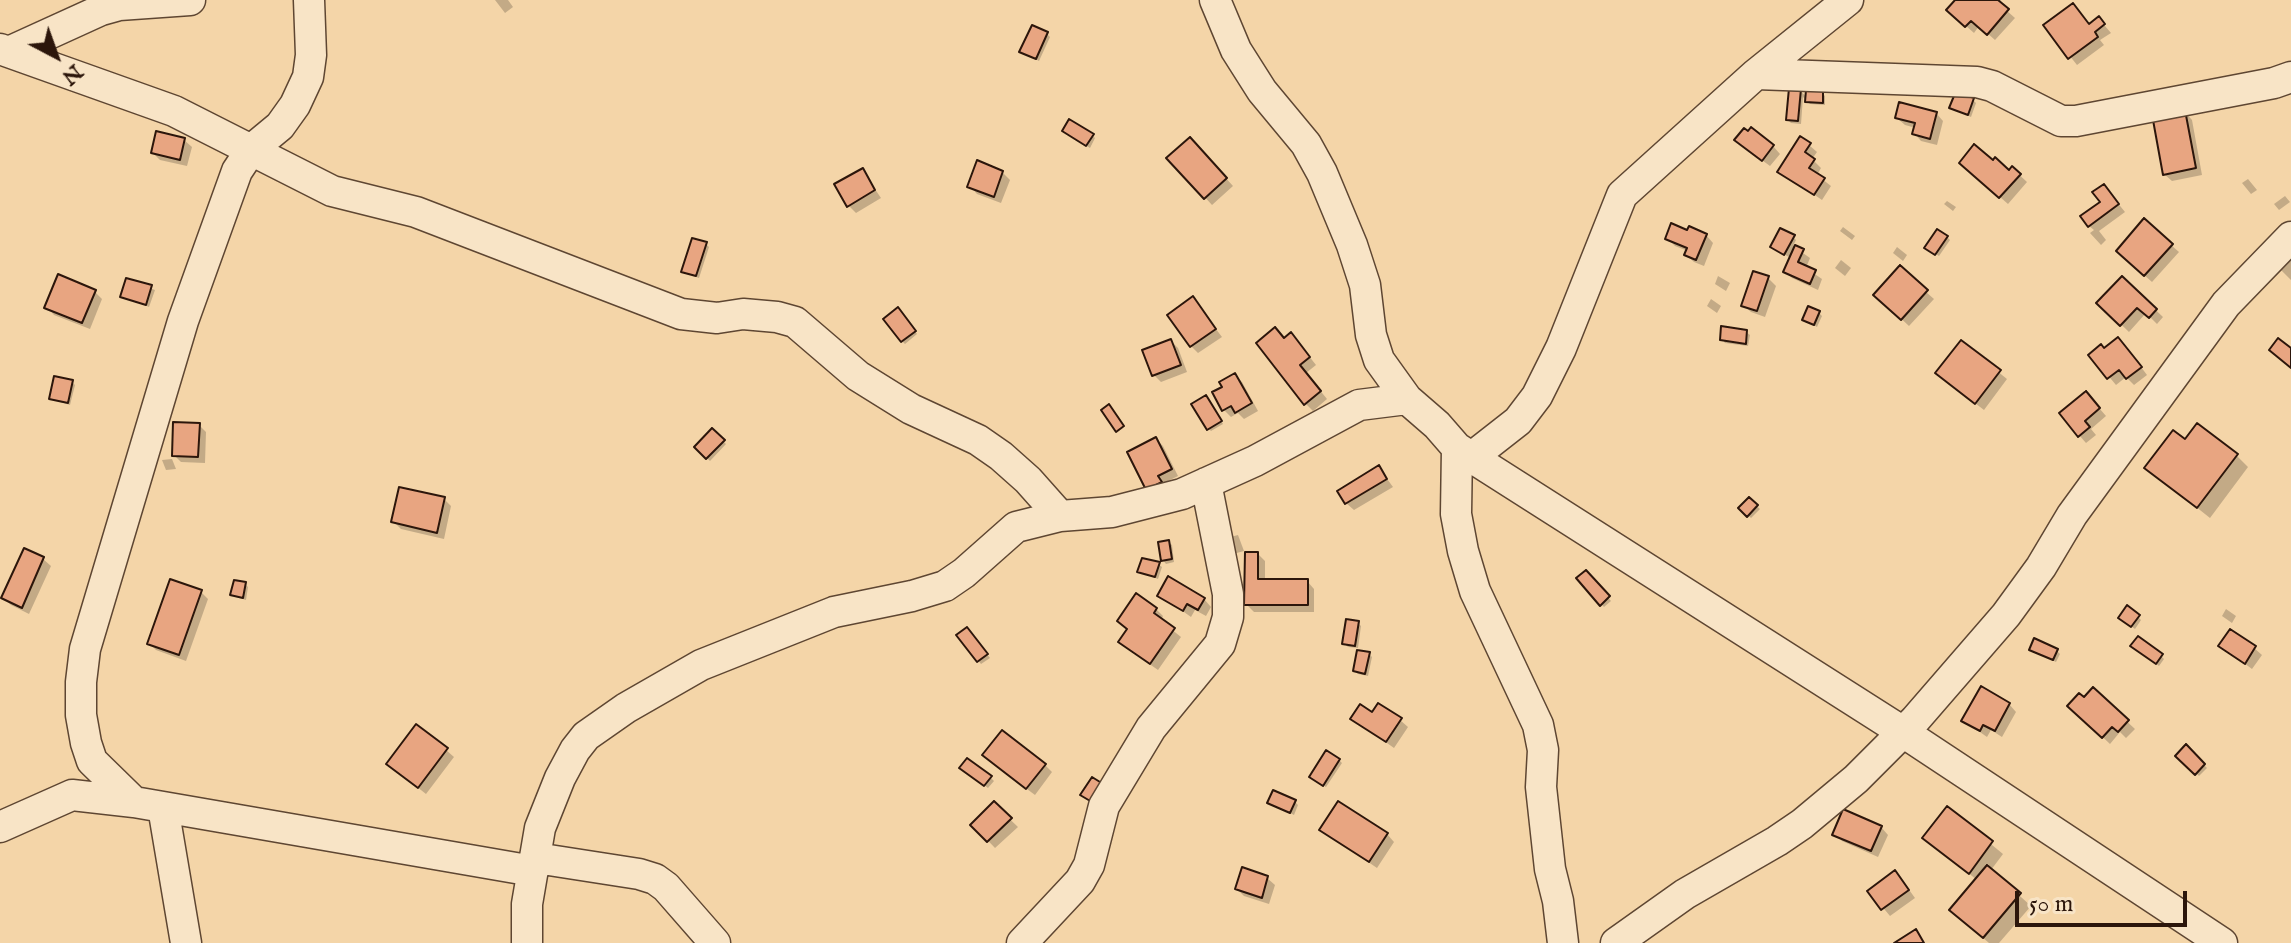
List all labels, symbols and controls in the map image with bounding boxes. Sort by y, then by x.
north arrow [16,16,96,96]
text: N [55,57,88,91]
scale bar [2019,875,2191,925]
text: 50 m [2029,889,2073,920]

